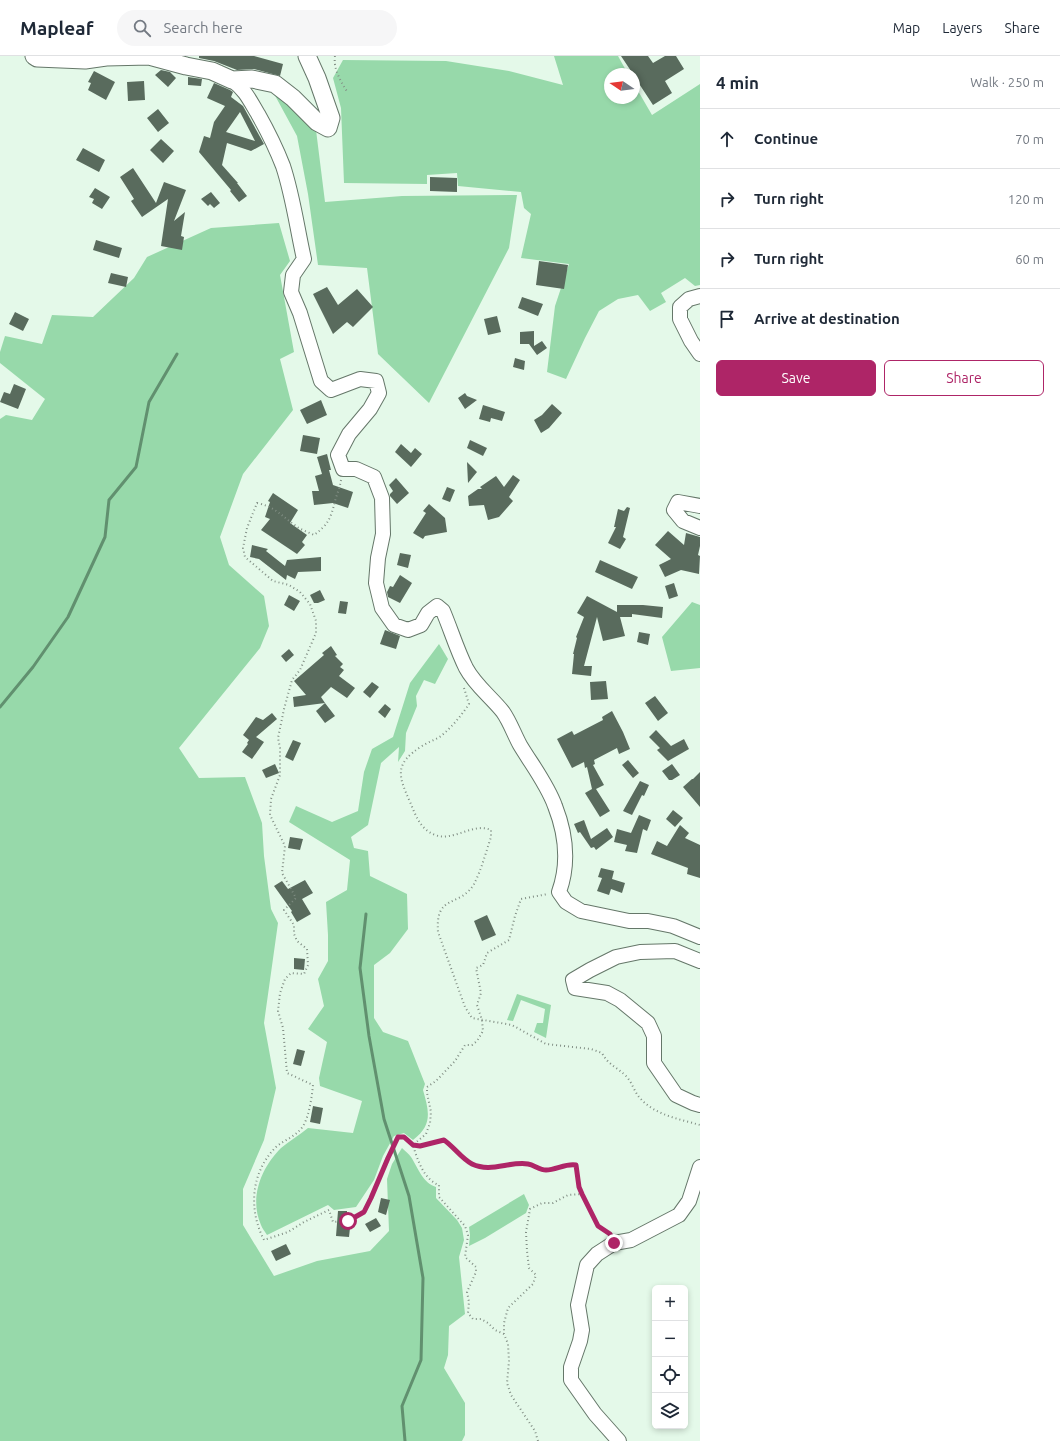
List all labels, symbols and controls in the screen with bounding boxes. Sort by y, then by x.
search box [117,10,397,46]
text: Mapleaf [20,17,93,39]
icon: search [131,17,153,39]
text: Search here [163,19,243,36]
text: Map [893,20,920,36]
text: Layers [942,20,982,36]
text: Share [1004,20,1040,36]
north arrow [604,68,640,104]
text: 4 min [716,73,759,92]
text: Walk · 250 m [970,75,1044,89]
icon: ahead [716,128,738,150]
text: Continue [754,130,818,147]
text: 70 m [1015,132,1044,146]
icon: right [716,188,738,210]
text: Turn right [754,190,824,207]
text: 120 m [1008,192,1044,206]
icon: right [716,248,738,270]
text: Turn right [754,250,824,267]
text: 60 m [1015,252,1044,266]
icon: arrive [716,308,738,330]
text: Arrive at destination [754,310,900,327]
button: Save [716,360,876,396]
button: Share [884,360,1044,396]
route start [339,1212,357,1230]
route end [605,1234,623,1252]
map controls [652,1285,688,1429]
button: + [652,1285,688,1321]
button: − [652,1321,688,1357]
button: locate [652,1357,688,1393]
button: layers [652,1393,688,1429]

